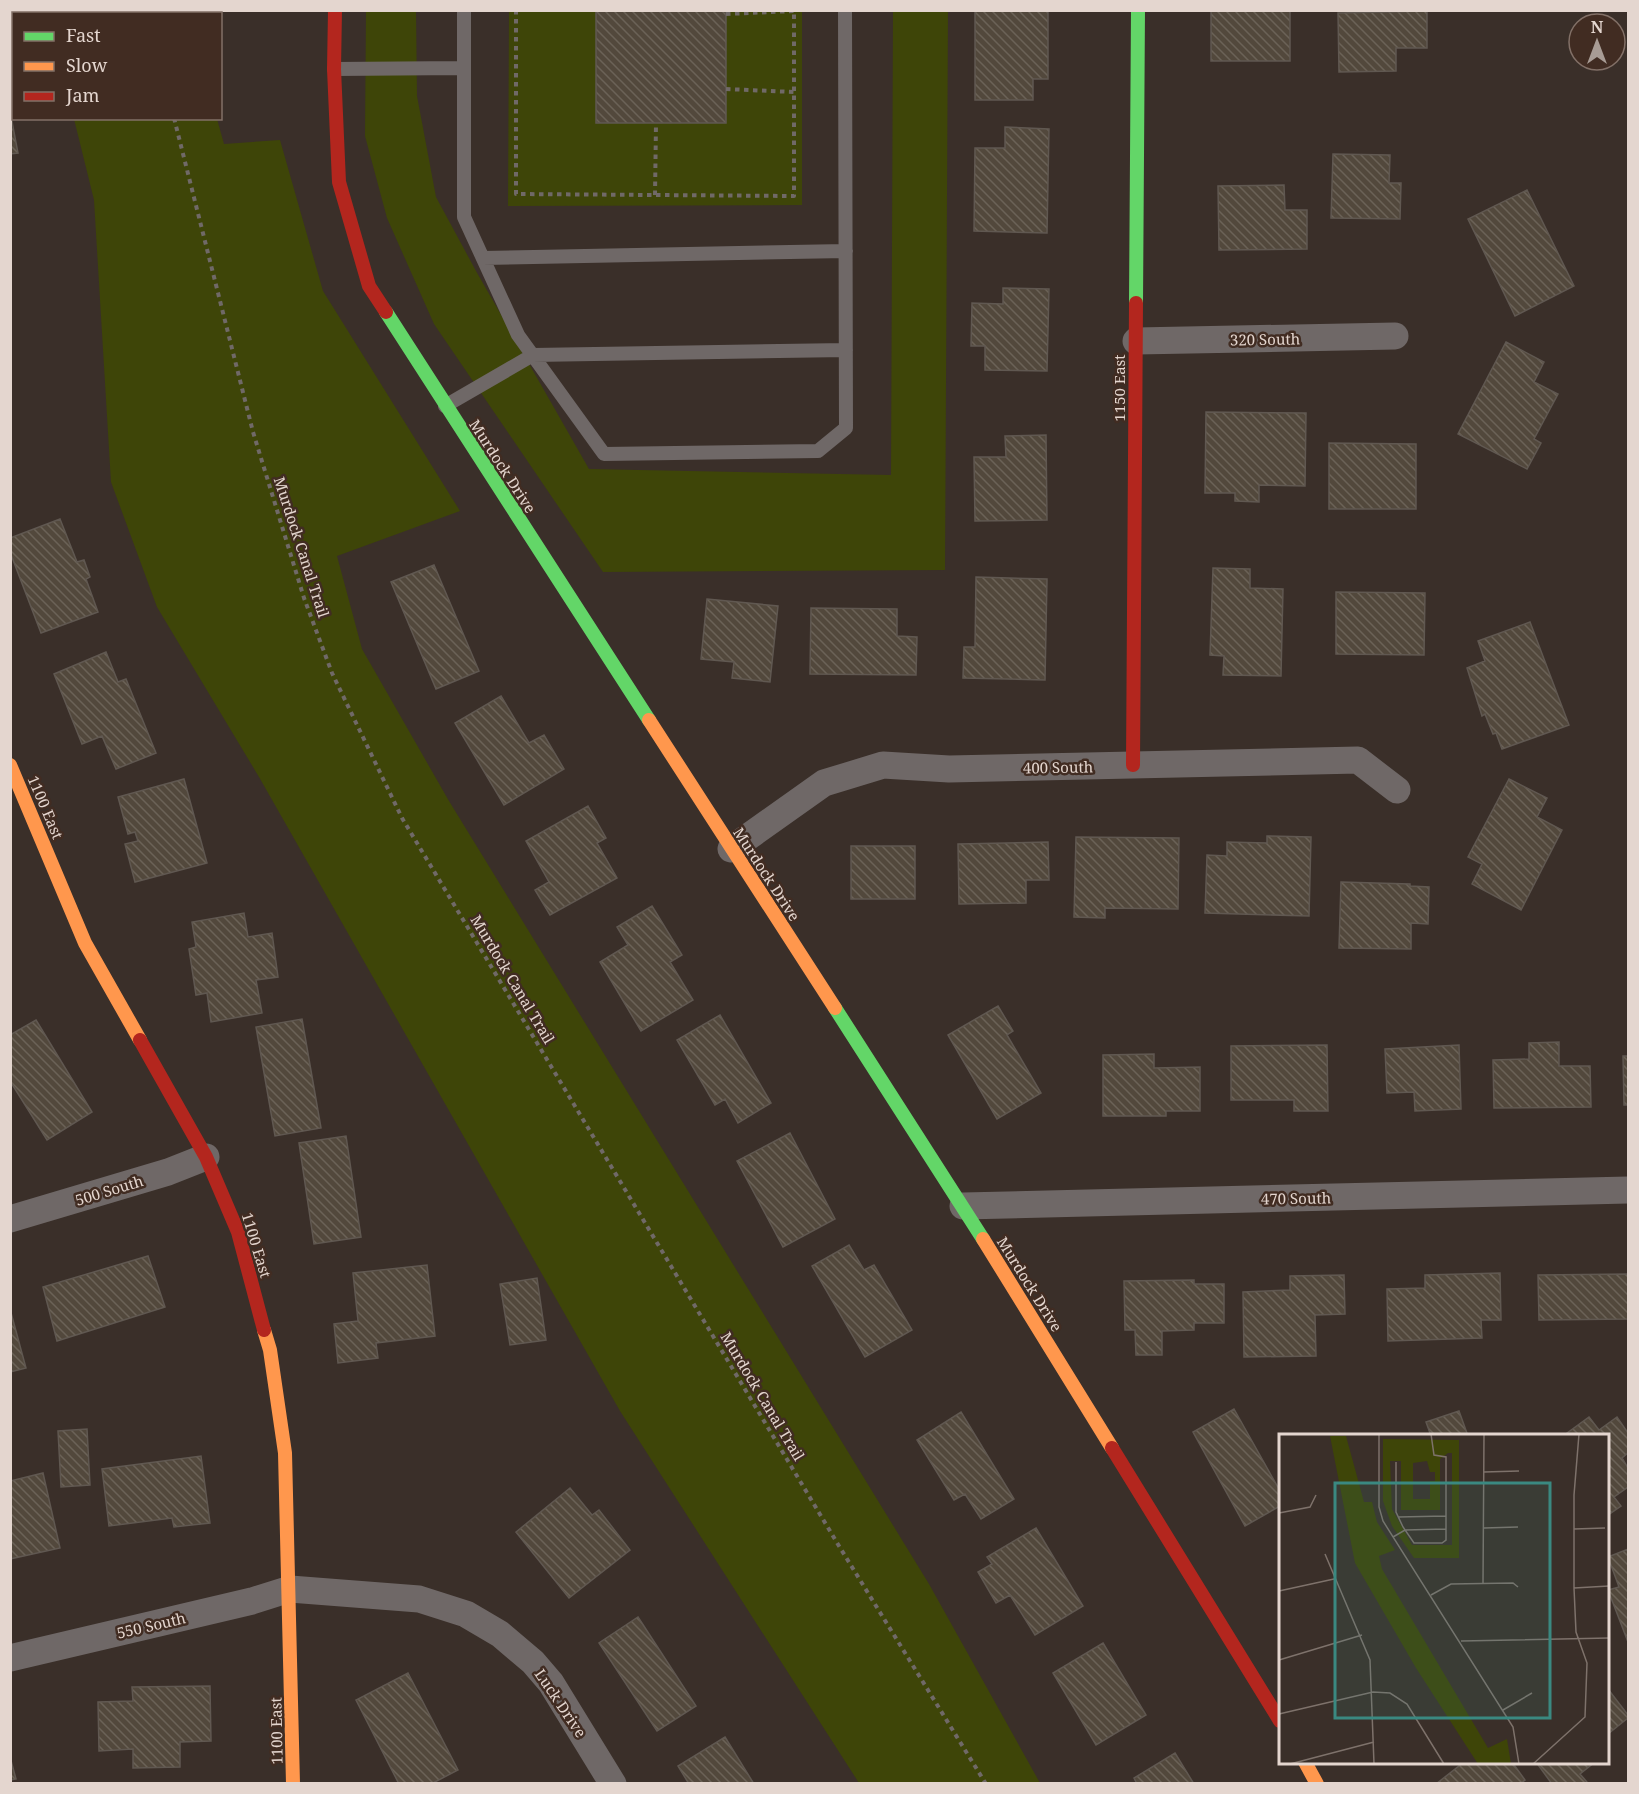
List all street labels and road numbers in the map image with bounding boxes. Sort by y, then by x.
street label: 320 South [1230,328,1301,350]
street label: 1150 East [1109,354,1129,422]
street label: Murdock Drive [465,415,541,517]
street label: Murdock Canal Trail [270,474,334,620]
street label: 400 South [1023,756,1094,778]
street label: 1100 East [24,772,68,842]
street label: Murdock Drive [729,823,805,925]
street label: Murdock Canal Trail [467,911,560,1047]
street label: 500 South [73,1170,146,1210]
street label: 470 South [1261,1187,1332,1209]
street label: 1100 East [238,1210,276,1280]
street label: Murdock Drive [993,1233,1067,1335]
street label: Murdock Canal Trail [717,1328,810,1464]
street label: 550 South [115,1607,188,1643]
street label: Luck Drive [531,1665,591,1741]
street label: 1100 East [265,1697,287,1765]

